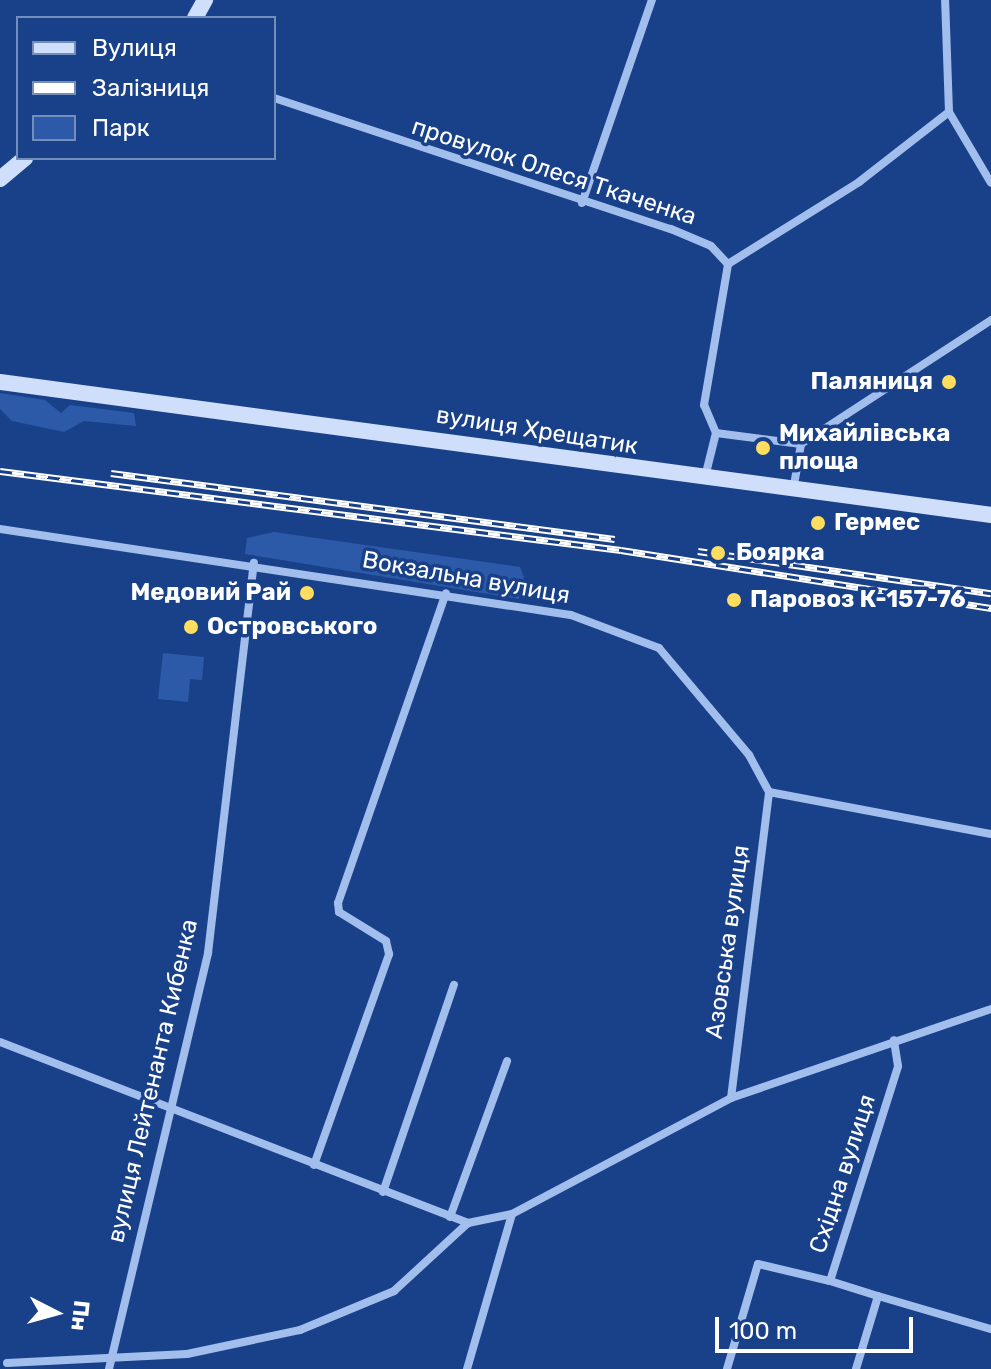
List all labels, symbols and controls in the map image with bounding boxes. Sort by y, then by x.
legend [16,16,276,160]
text: Вулиця [92,34,177,62]
text: Залізниця [92,74,209,102]
street label: провулок Олеся Ткаченка [408,112,700,232]
text: Парк [92,114,150,142]
place label: Паляниця [811,368,933,396]
marker: Паляниця [940,373,958,391]
street label: вулиця Хрещатик [434,401,640,461]
place label: Михайлівська площа [779,420,950,476]
marker: Михайлівська площа [754,439,772,457]
place label: Гермес [834,509,920,537]
marker: Гермес [809,514,827,532]
place label: Боярка [736,539,825,567]
marker: Боярка [707,542,729,564]
street label: Вокзальна вулиця [360,546,572,610]
place label: Медовий Рай [130,579,291,607]
marker: Медовий Рай [298,584,316,602]
place label: Паровоз К-157-76 [750,586,966,614]
marker: Паровоз К-157-76 [725,591,743,609]
place label: Островського [207,613,378,641]
marker: Островського [182,618,200,636]
street label: Азовська вулиця [700,843,756,1041]
street label: вулиця Лейтенанта Кибенка [102,917,204,1245]
street label: Східна вулиця [804,1091,882,1257]
north arrow [16,1273,96,1353]
text: Пн [65,1299,95,1332]
scale bar [719,1301,917,1351]
text: 100 m [729,1317,797,1345]

